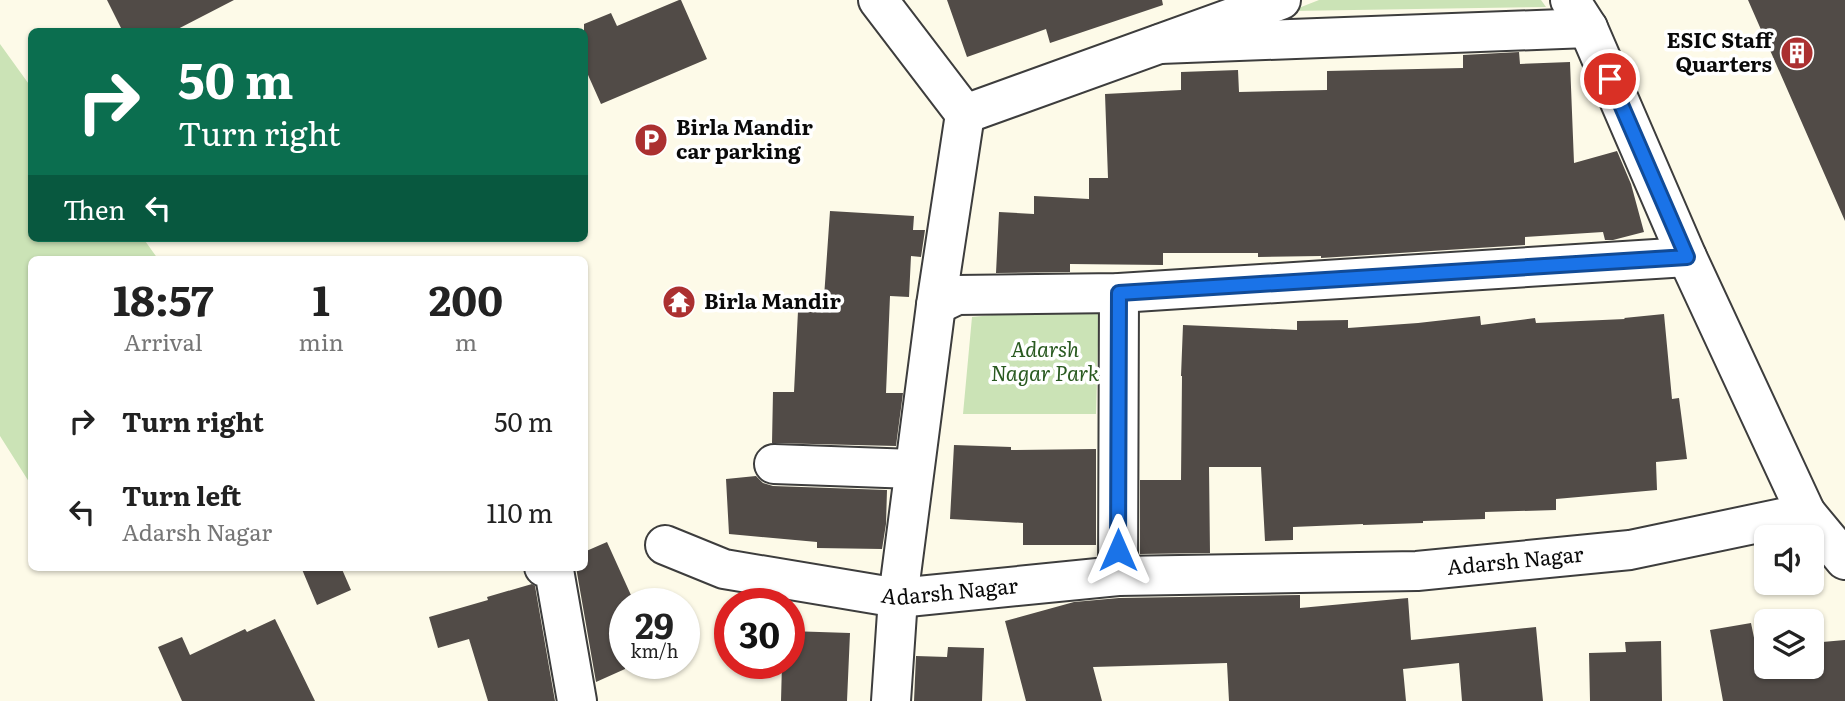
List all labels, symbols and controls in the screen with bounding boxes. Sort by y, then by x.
place label: ESIC Staff Quarters [1666,23,1774,78]
building icon: ESIC Staff Quarters [1778,34,1816,72]
text: 50 m [178,41,294,114]
pin [1580,49,1640,109]
icon: right [63,56,154,147]
icon: arrive [1591,60,1629,98]
text: Turn right [178,108,340,156]
place label: Birla Mandir car parking [676,110,814,165]
parking icon: Birla Mandir car parking [632,121,670,159]
text: Then [63,189,125,228]
icon: left [139,189,177,227]
text: 18:57 [113,267,214,329]
text: 1 [313,267,330,329]
text: 200 [429,267,503,329]
temple icon: Birla Mandir [660,283,698,321]
place label: Birla Mandir [704,284,842,315]
text: Arrival [124,324,203,358]
text: min [299,324,344,358]
text: m [455,324,477,358]
park label: Adarsh Nagar Park [991,332,1100,387]
text: Turn right [122,401,264,440]
text: 50 m [494,401,553,440]
icon: right [63,402,101,440]
text: Turn left [122,475,241,514]
text: 110 m [486,492,553,531]
icon: left [63,493,101,531]
position arrow [1081,513,1155,587]
text: Adarsh Nagar [122,514,272,548]
map controls [1754,525,1824,679]
button: sound [1754,525,1824,595]
street label: Adarsh Nagar [1445,537,1585,581]
street label: Adarsh Nagar [879,568,1019,611]
speed limit sign: 30 [714,588,805,679]
text: 29 [635,598,674,650]
button: layers [1754,609,1824,679]
text: km/h [631,637,678,664]

